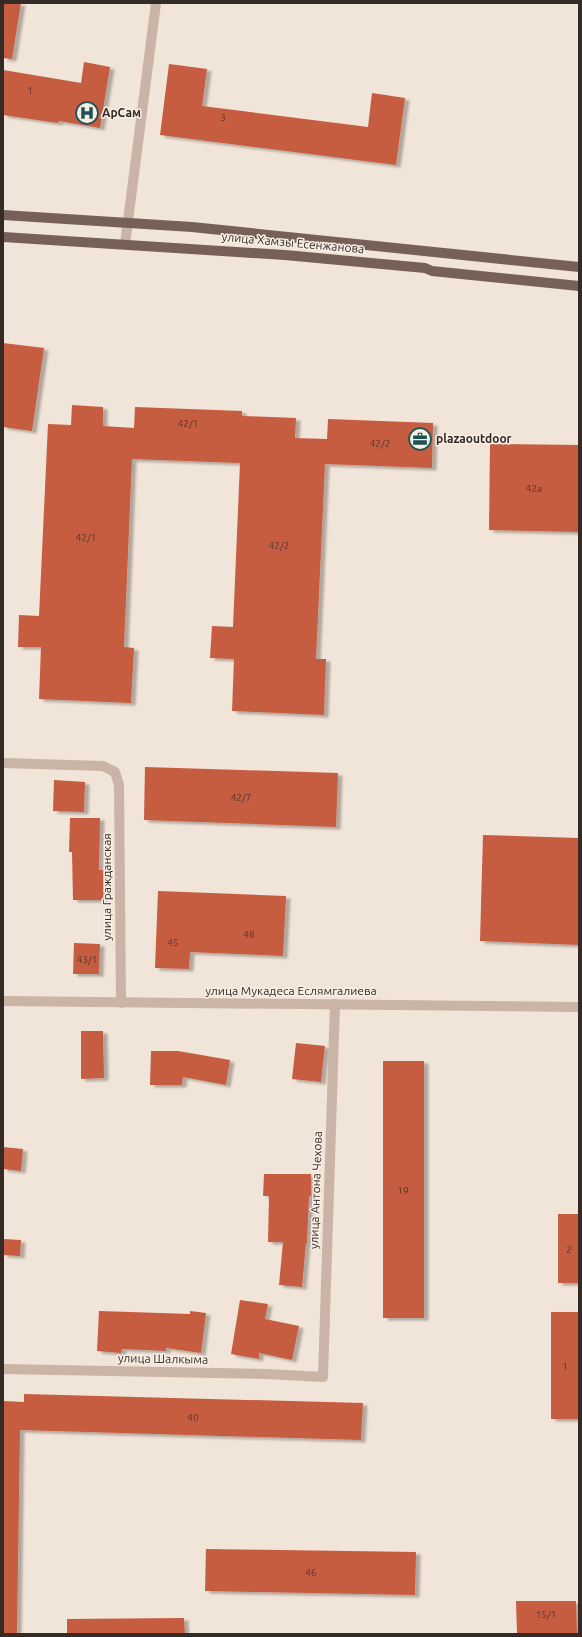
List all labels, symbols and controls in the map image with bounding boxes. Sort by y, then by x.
house number: 1 [27,85,33,96]
hospital icon: АрСам [74,100,100,126]
place label: АрСам [102,106,141,119]
house number: 3 [220,112,226,123]
street label: улица Хамзы Есенжанова [221,230,365,255]
house number: 42/1 [178,418,198,429]
office icon: plazaoutdoor [407,426,433,452]
place label: plazaoutdoor [436,432,512,445]
house number: 42/2 [370,438,390,449]
house number: 42а [526,483,542,494]
house number: 42/1 [76,532,96,543]
house number: 42/2 [269,540,289,551]
house number: 42/7 [231,792,251,803]
street label: улица Гражданская [100,833,113,941]
house number: 48 [243,929,255,940]
house number: 45 [167,937,179,948]
house number: 43/1 [77,954,97,965]
street label: улица Мукадеса Еслямгалиева [205,984,377,997]
street label: улица Антона Чехова [307,1131,324,1249]
house number: 19 [397,1185,409,1196]
house number: 2 [566,1244,572,1255]
street label: улица Шалкыма [118,1351,208,1366]
house number: 1 [562,1361,568,1372]
house number: 40 [187,1412,199,1423]
house number: 46 [305,1567,317,1578]
house number: 15/1 [536,1609,556,1620]

